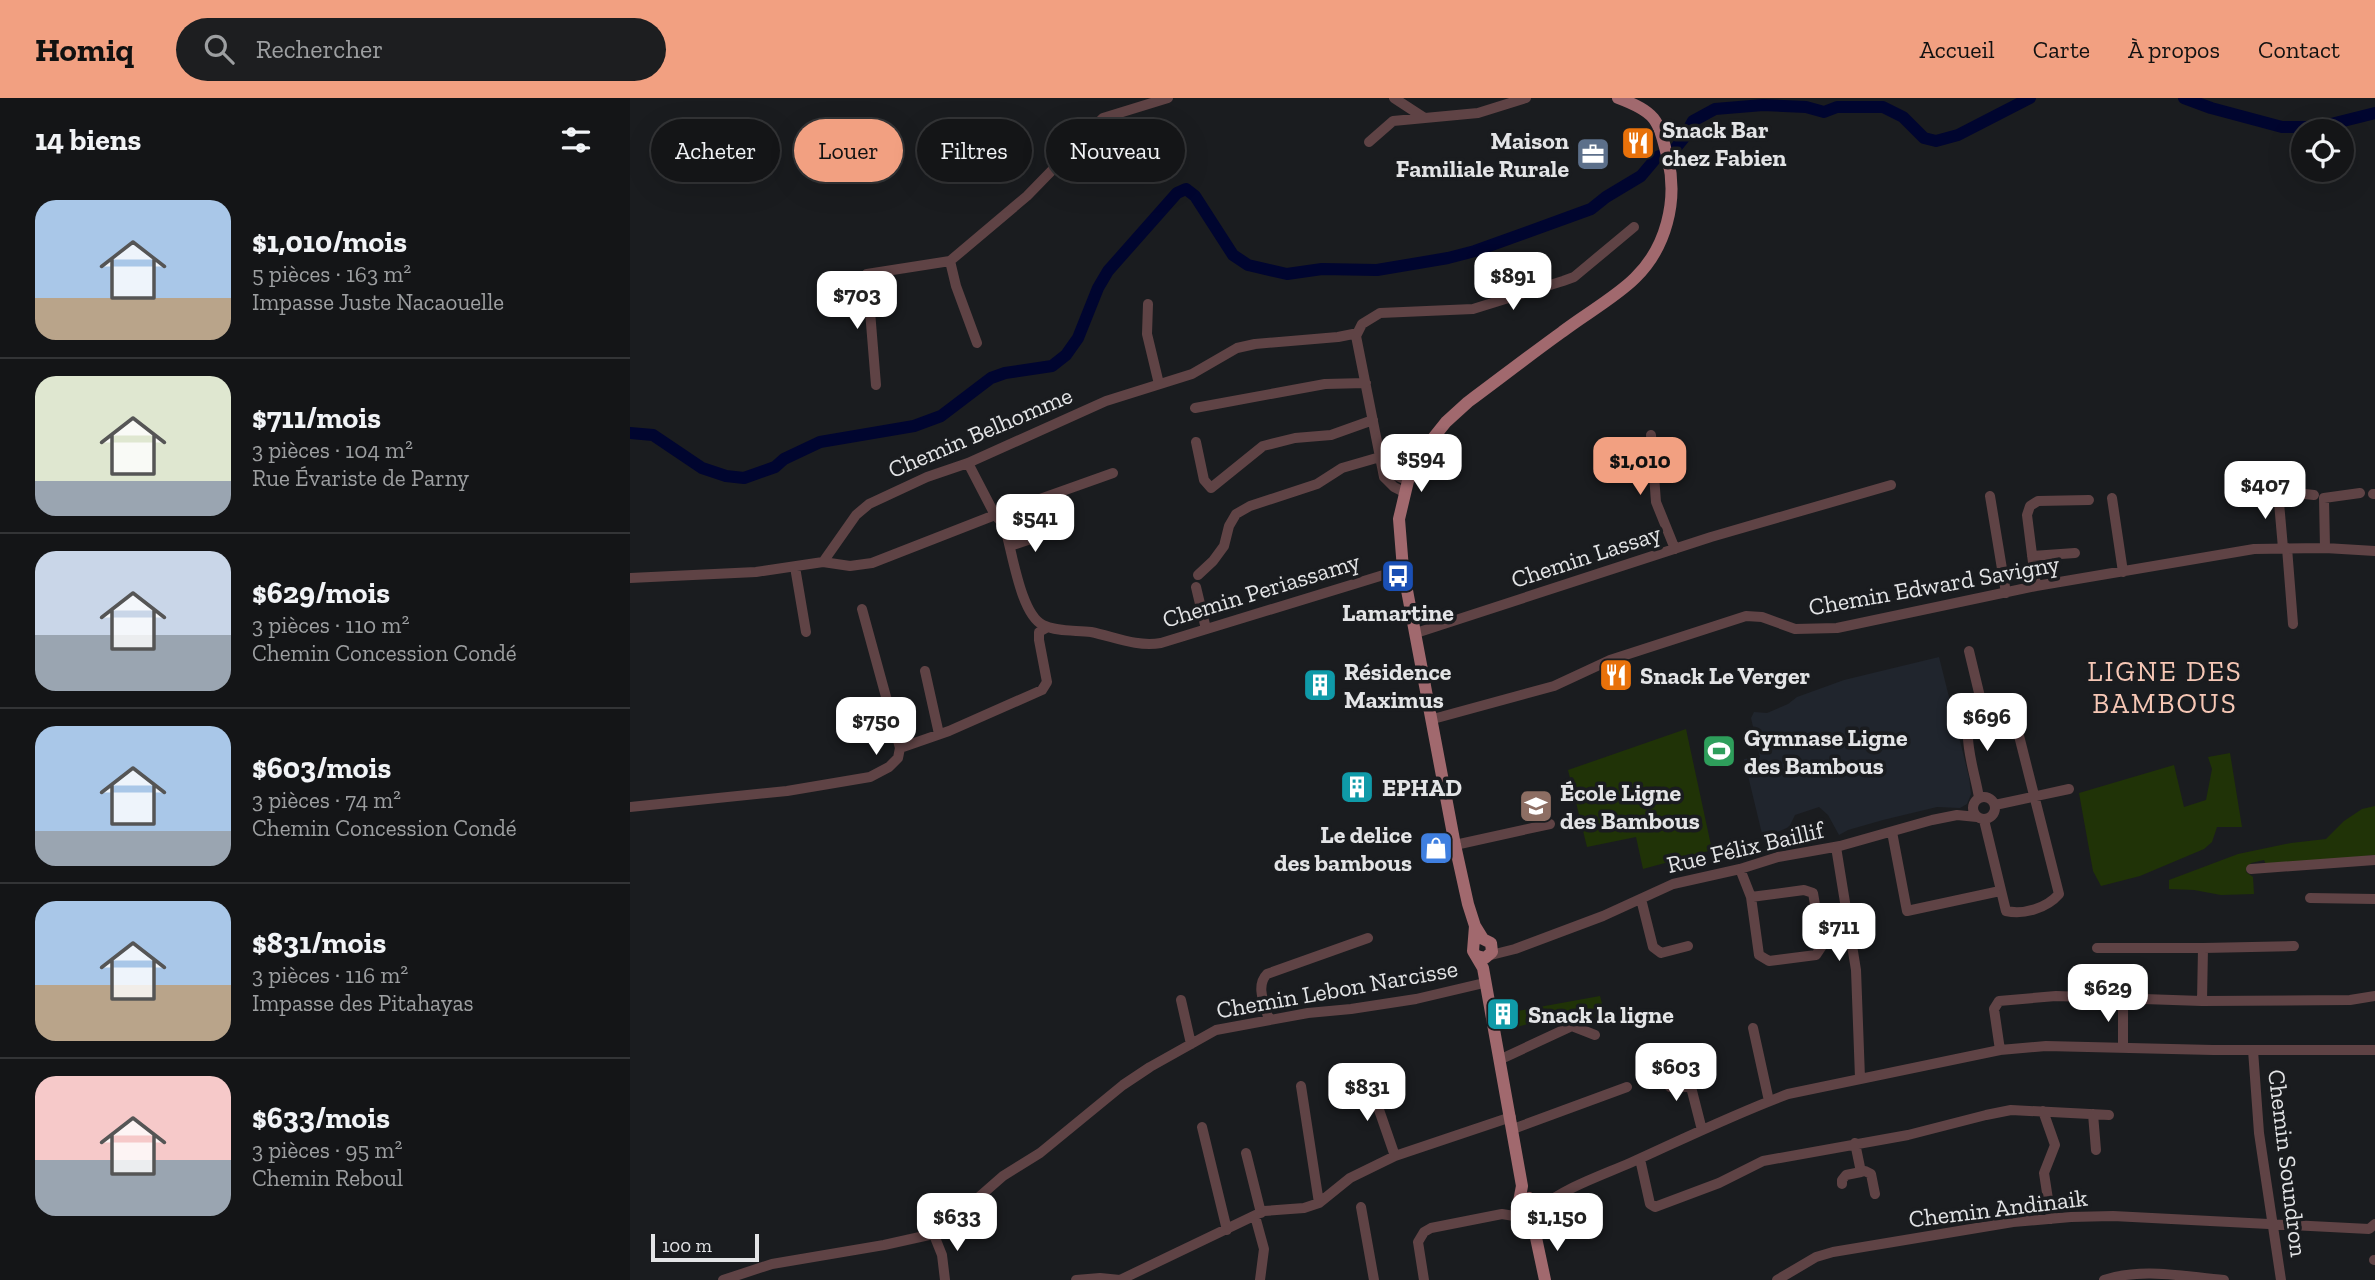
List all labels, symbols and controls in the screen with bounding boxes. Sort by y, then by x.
search box [176,18,666,81]
text: Homiq [35,30,134,69]
icon: search [200,30,238,68]
text: Rechercher [256,33,383,65]
text: Accueil [1919,35,1995,64]
text: Carte [2033,35,2090,64]
text: À propos [2128,35,2220,64]
text: Contact [2258,35,2340,64]
place label: Snack Bar chez Fabien [1662,115,1787,172]
chip: Acheter [651,119,780,182]
chip: Louer [794,119,903,182]
chip: Filtres [917,119,1032,182]
chip: Nouveau [1046,119,1185,182]
map controls [2291,119,2354,182]
button: locate [2291,119,2354,182]
icon: filters [557,121,595,159]
text: 14 biens [35,122,141,158]
restaurant icon: Snack Bar chez Fabien [1619,124,1657,162]
place label: Maison Familiale Rurale [1396,126,1569,183]
office icon: Maison Familiale Rurale [1574,135,1612,173]
text: $1,010/mois [252,224,407,260]
icon: home [91,228,175,312]
pin: $891 [1472,252,1554,312]
text: 5 pièces · 163 m² [252,260,411,288]
text: $891 [1490,261,1536,289]
pin: $703 [816,272,898,331]
text: $703 [833,280,881,308]
text: Impasse Juste Nacaouelle [252,288,504,316]
street label: Chemin Belhomme [883,380,1077,484]
text: $711/mois [252,400,381,436]
icon: home [91,404,175,488]
pin: $594 [1380,434,1462,494]
text: 3 pièces · 104 m² [252,436,413,464]
pin: $1,010 [1583,438,1697,497]
text: $594 [1397,443,1445,471]
text: $1,010 [1609,446,1671,474]
pin: $407 [2224,462,2306,521]
text: Rue Évariste de Parny [252,464,469,492]
text: $407 [2240,470,2290,498]
pin: $541 [994,494,1076,554]
text: $541 [1012,503,1058,531]
street label: Chemin Lassay [1507,518,1665,594]
street label: Chemin Periassamy [1159,546,1364,634]
street label: Chemin Edward Savigny [1806,549,2062,621]
bus stop icon: Lamartine [1379,557,1417,595]
text: $629/mois [252,575,390,611]
icon: home [91,579,175,663]
place label: Lamartine [1342,598,1454,627]
text: 3 pièces · 110 m² [252,611,409,639]
text: Chemin Concession Condé [252,639,517,667]
district label: LIGNE DES BAMBOUS [2087,655,2243,720]
restaurant icon: Snack Le Verger [1597,656,1635,694]
place label: Résidence Maximus [1344,657,1452,714]
place label: Snack Le Verger [1640,661,1810,690]
building icon: Résidence Maximus [1301,666,1339,704]
pin: $696 [1946,694,2028,753]
pin: $750 [835,698,917,757]
text: $696 [1963,702,2011,730]
text: $750 [852,706,900,734]
place label: Gymnase Ligne des Bambous [1744,723,1908,780]
sports icon: Gymnase Ligne des Bambous [1700,732,1738,770]
text: $603/mois [252,750,391,786]
icon: home [91,754,175,838]
building icon: EPHAD [1338,768,1376,806]
place label: EPHAD [1382,773,1462,802]
place label: École Ligne des Bambous [1560,778,1700,835]
text: 3 pièces · 74 m² [252,786,401,814]
school or university icon: École Ligne des Bambous [1517,787,1555,825]
text: Chemin Concession Condé [252,814,517,842]
street label: Rue Félix Baillif [1664,814,1829,879]
place label: Le delice des bambous [1274,820,1412,877]
shop icon: Le delice des bambous [1417,829,1455,867]
pin: $711 [1798,904,1880,963]
text: $711 [1818,912,1860,940]
text: $831/mois [252,925,386,961]
icon: home [91,929,175,1013]
street label: Chemin Lebon Narcisse [1214,953,1460,1025]
text: 3 pièces · 116 m² [252,961,408,989]
pin: $629 [2067,964,2149,1024]
text: $629 [2084,973,2132,1001]
text: Impasse des Pitahayas [252,989,474,1017]
building icon: Snack la ligne [1484,995,1522,1033]
place label: Snack la ligne [1528,1000,1674,1029]
pin: $603 [1635,1044,1717,1103]
text: $603 [1651,1052,1701,1080]
pin: $831 [1326,1063,1408,1123]
street label: Chemin Soundron [2262,1068,2314,1259]
text: $831 [1344,1072,1390,1100]
text: $633/mois [252,1100,390,1136]
icon: home [91,1104,175,1188]
text: 3 pièces · 95 m² [252,1136,402,1164]
text: Chemin Reboul [252,1164,403,1192]
street label: Chemin Andinaik [1907,1183,2090,1233]
pin: $633 [916,1194,998,1253]
pin: $1,150 [1500,1194,1614,1253]
text: $633 [933,1202,981,1230]
text: $1,150 [1527,1202,1587,1230]
scale bar [651,1231,760,1263]
text: 100 m [662,1234,712,1257]

